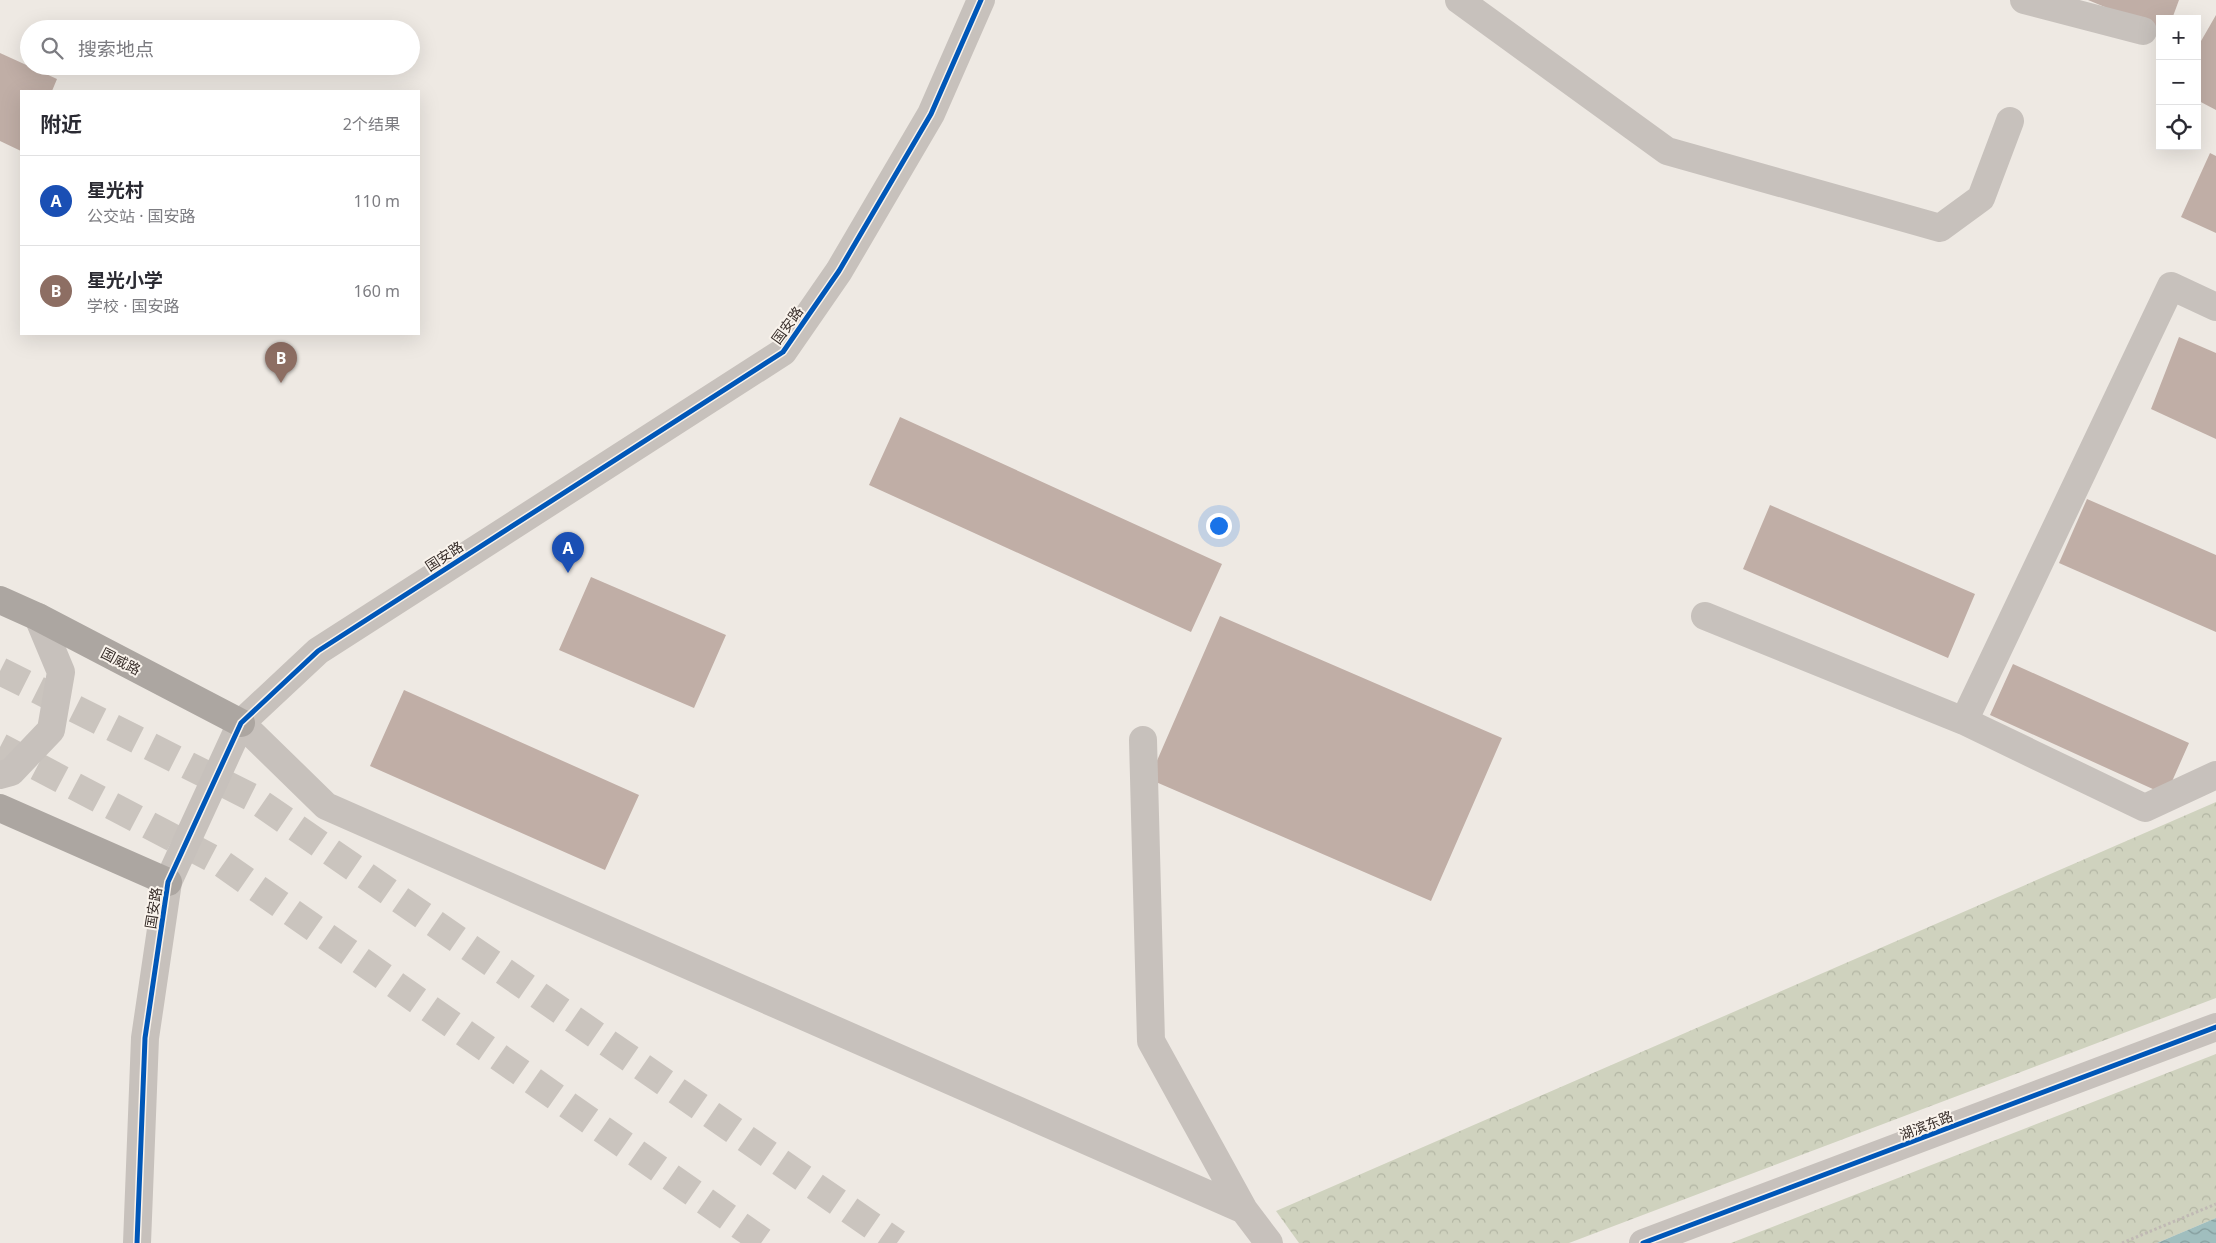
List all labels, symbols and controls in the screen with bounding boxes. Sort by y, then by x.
map controls [2156,15,2201,150]
button: + [2156,15,2201,60]
search box [20,20,420,75]
icon: search [38,34,66,62]
text: 搜索地点 [78,36,154,62]
button: − [2156,60,2201,105]
button: locate [2156,105,2201,150]
text: 附近 [40,110,82,138]
text: 2个结果 [343,113,400,135]
text: 星光村 [87,177,144,203]
text: A [50,190,62,212]
text: 110 m [353,190,400,212]
text: 公交站 · 国安路 [87,205,196,227]
text: 星光小学 [87,267,163,293]
text: B [51,280,61,302]
text: 160 m [353,280,400,302]
text: 学校 · 国安路 [87,295,180,317]
street label: 国安路 [767,302,807,348]
pin: B [265,342,297,383]
your location [1206,513,1232,539]
pin: A [552,532,584,573]
street label: 国安路 [421,537,467,575]
street label: 国威路 [98,643,144,679]
street label: 国安路 [140,886,166,930]
street label: 湖滨东路 [1896,1106,1956,1144]

